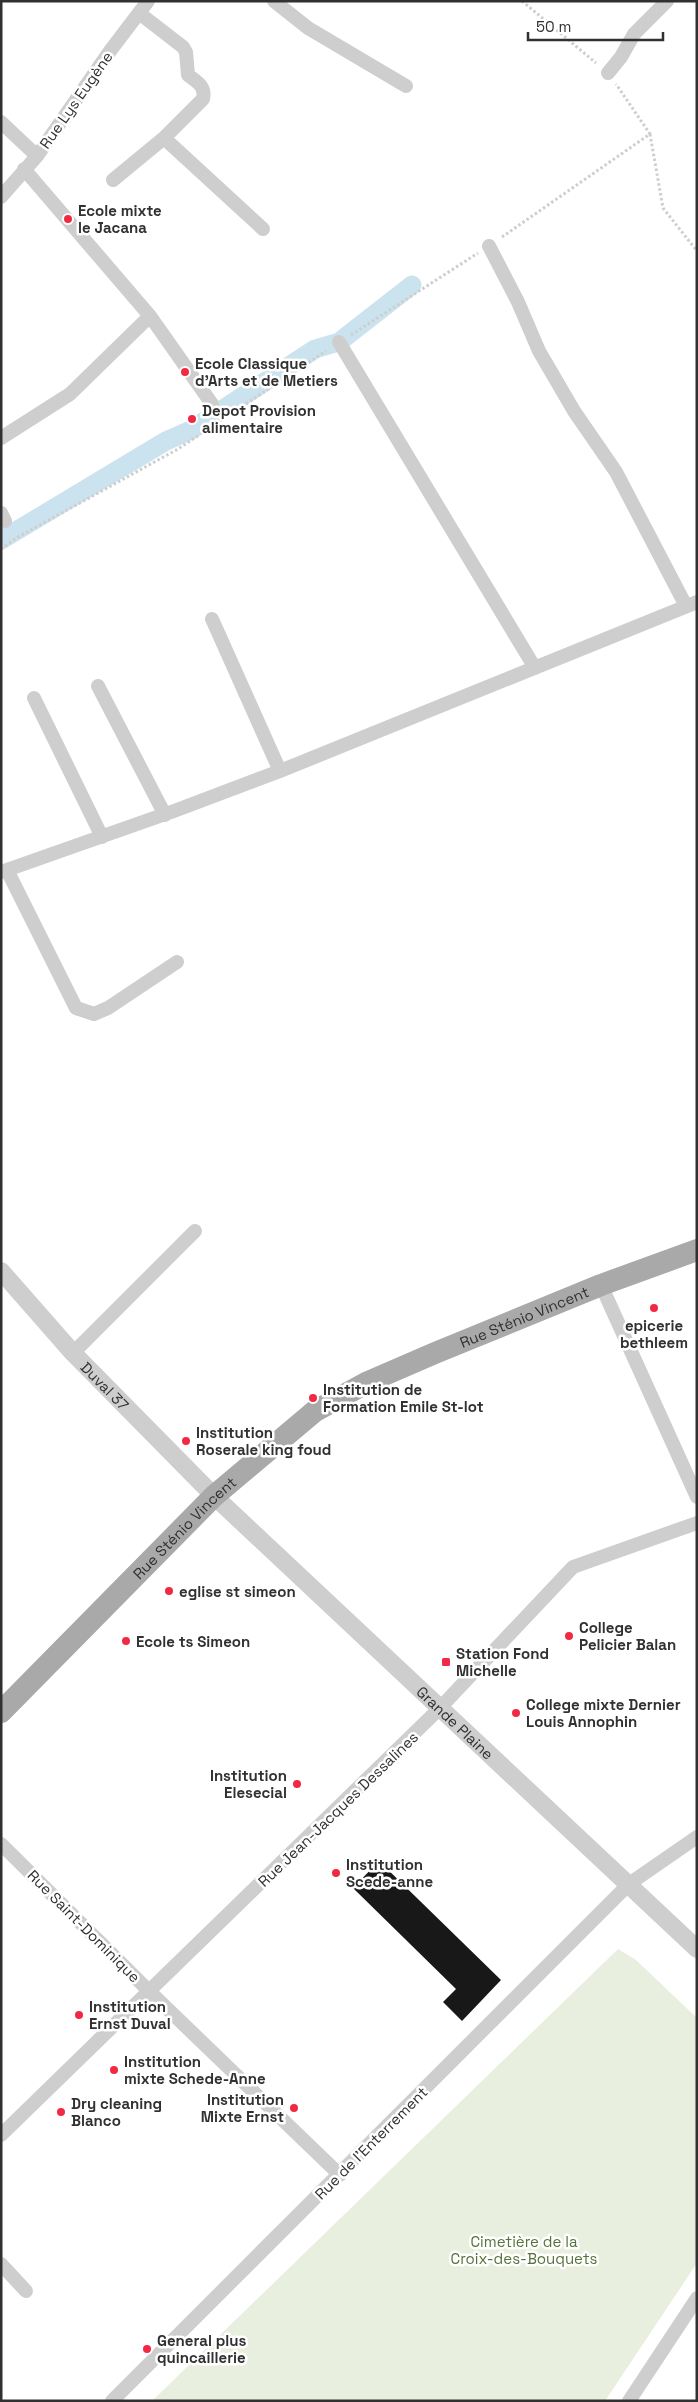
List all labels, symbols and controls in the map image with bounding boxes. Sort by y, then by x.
scale bar [528,10,663,42]
text: 50 m [536,17,571,36]
street label: Rue Lys Eugène [35,47,117,152]
place label: Ecole mixte le Jacana [78,201,162,237]
marker: Ecole mixte le Jacana [62,213,74,225]
place label: Ecole Classique d'Arts et de Metiers [195,354,338,390]
marker: Ecole Classique d'Arts et de Metiers [179,366,191,378]
place label: Depot Provision alimentaire [202,401,316,437]
marker: Depot Provision alimentaire [186,413,198,425]
street label: Rue Sténio Vincent [457,1282,592,1351]
marker: epicerie bethleem [648,1302,660,1314]
place label: epicerie bethleem [620,1316,688,1352]
street label: Duval 37 [77,1357,133,1414]
place label: Institution de Formation Emile St-lot [323,1380,484,1416]
marker: Institution de Formation Emile St-lot [307,1392,319,1404]
place label: Institution Roserale king foud [196,1423,331,1459]
marker: Institution Roserale king foud [180,1435,192,1447]
street label: Rue Sténio Vincent [128,1472,240,1583]
place label: eglise st simeon [179,1582,296,1601]
marker: eglise st simeon [163,1585,175,1597]
place label: College Pelicier Balan [579,1618,676,1654]
marker: College Pelicier Balan [563,1630,575,1642]
place label: Ecole ts Simeon [136,1632,250,1651]
marker: Ecole ts Simeon [120,1635,132,1647]
place label: Station Fond Michelle [456,1644,549,1680]
marker: Station Fond Michelle [440,1656,452,1668]
street label: Grande Plaine [413,1682,498,1763]
place label: College mixte Dernier Louis Annophin [526,1695,681,1731]
marker: College mixte Dernier Louis Annophin [510,1707,522,1719]
street label: Rue Jean-Jacques Dessalines [254,1727,422,1891]
place label: Institution Elesecial [210,1766,287,1802]
marker: Institution Elesecial [291,1778,303,1790]
place label: Institution Scede-anne [346,1855,433,1891]
street label: Rue Saint-Dominique [24,1866,144,1986]
marker: Institution Scede-anne [330,1867,342,1879]
place label: Institution Ernst Duval [89,1997,171,2033]
marker: Institution Ernst Duval [73,2009,85,2021]
place label: Institution mixte Schede-Anne [124,2052,266,2088]
marker: Institution mixte Schede-Anne [108,2064,120,2076]
street label: Rue de l'Enterrement [311,2083,431,2203]
place label: Institution Mixte Ernst [201,2090,284,2126]
place label: Dry cleaning Blanco [71,2094,162,2130]
marker: Institution Mixte Ernst [288,2102,300,2114]
marker: Dry cleaning Blanco [55,2106,67,2118]
park label: Cimetière de la Croix-des-Bouquets [451,2232,598,2268]
place label: General plus quincaillerie [157,2331,247,2367]
marker: General plus quincaillerie [141,2343,153,2355]

